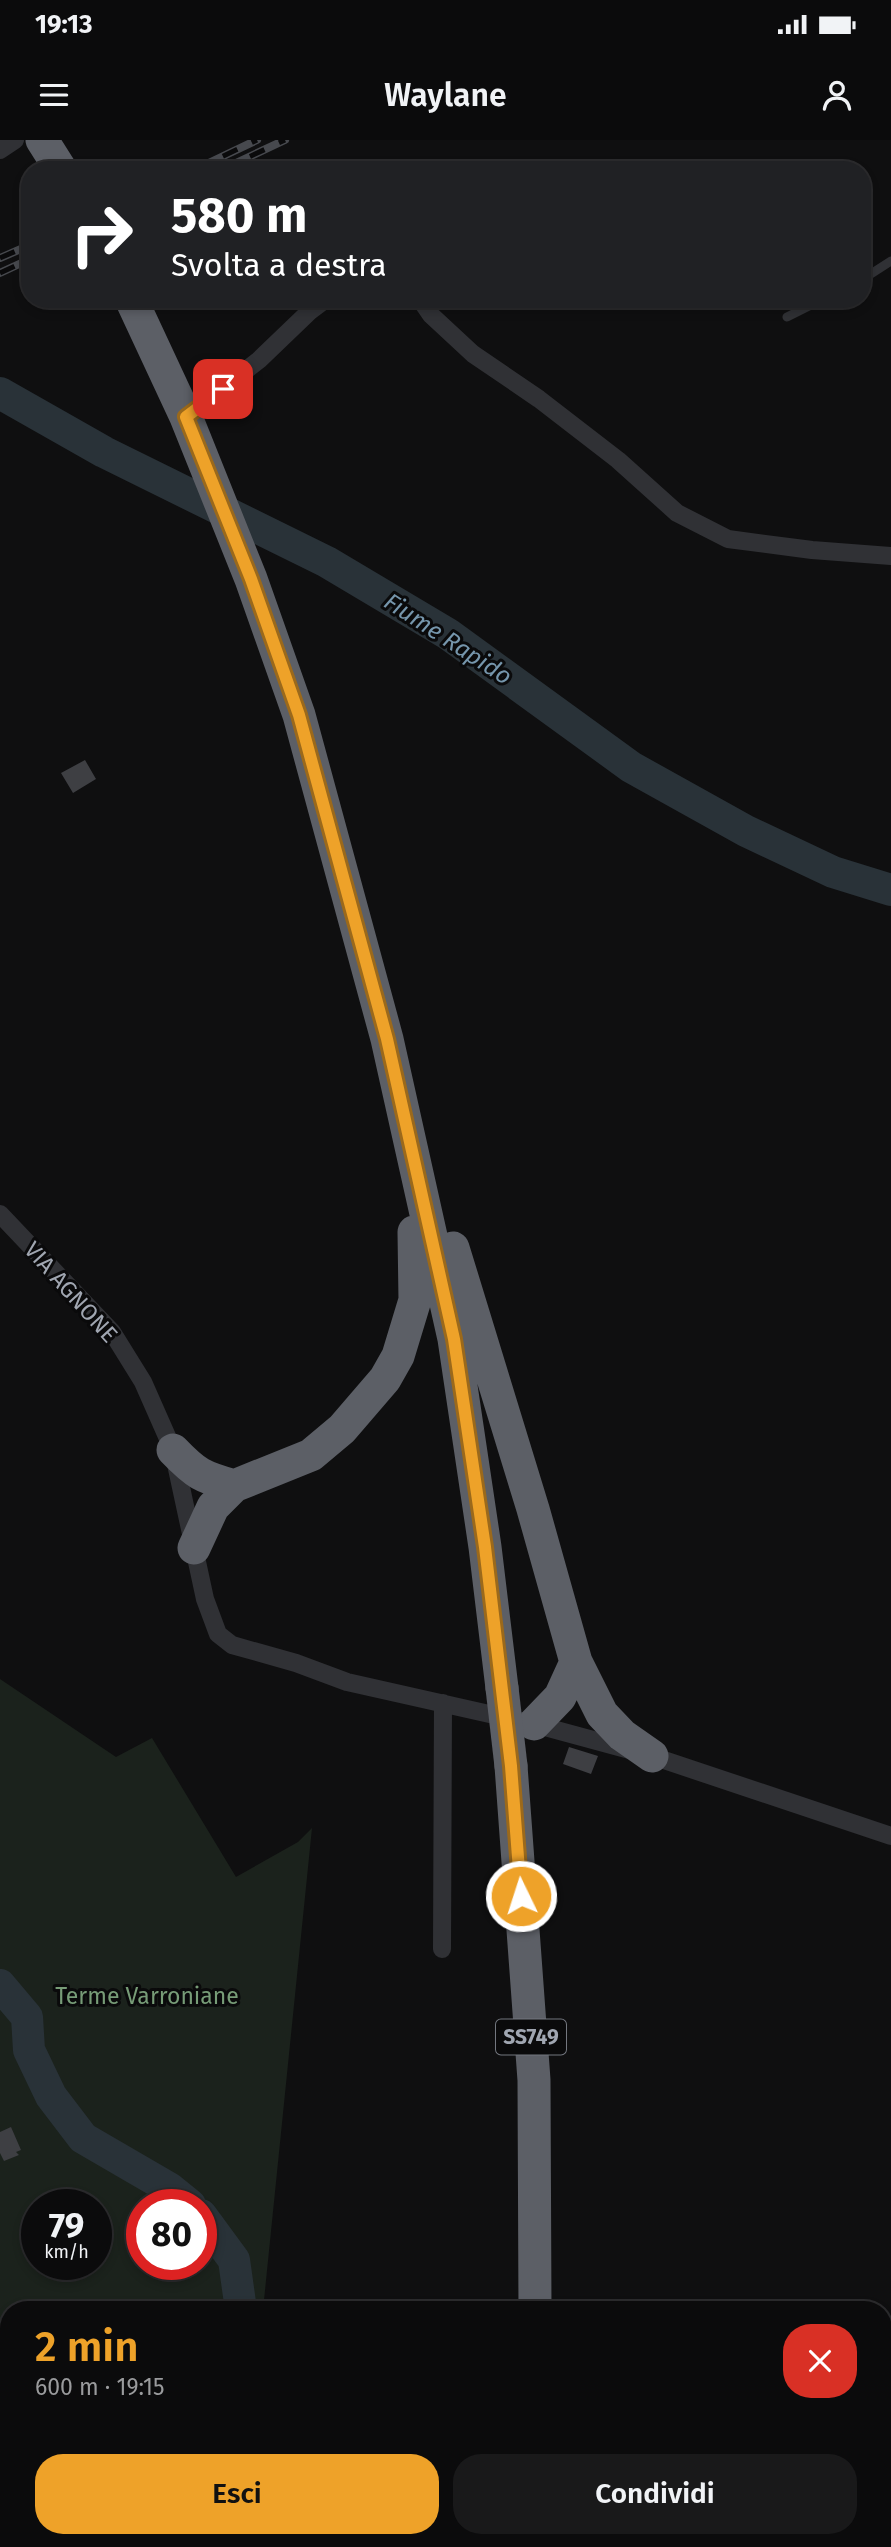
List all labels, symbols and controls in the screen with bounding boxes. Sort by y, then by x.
text: 19:13 [35,9,93,40]
icon: menu [35,76,73,114]
text: Waylane [384,76,507,114]
icon: person [818,76,856,114]
text: 580 m [171,186,307,245]
icon: right [56,189,147,280]
text: Svolta a destra [171,246,387,284]
pin [193,359,253,419]
icon: arrive [204,370,242,408]
water label: Fiume Rapido [379,587,517,691]
street label: VIA AGNONE [18,1236,124,1348]
position arrow [484,1859,558,1933]
park label: Terme Varroniane [55,1982,239,2010]
road number: SS749 [496,2020,566,2054]
speed limit sign: 80 [126,2189,217,2280]
text: 79 [49,2204,84,2246]
text: km/h [44,2241,89,2263]
text: 2 min [35,2322,139,2372]
button: close [783,2324,857,2398]
text: 600 m · 19:15 [35,2373,165,2401]
button: Esci [35,2454,439,2534]
button: Condividi [453,2454,857,2534]

